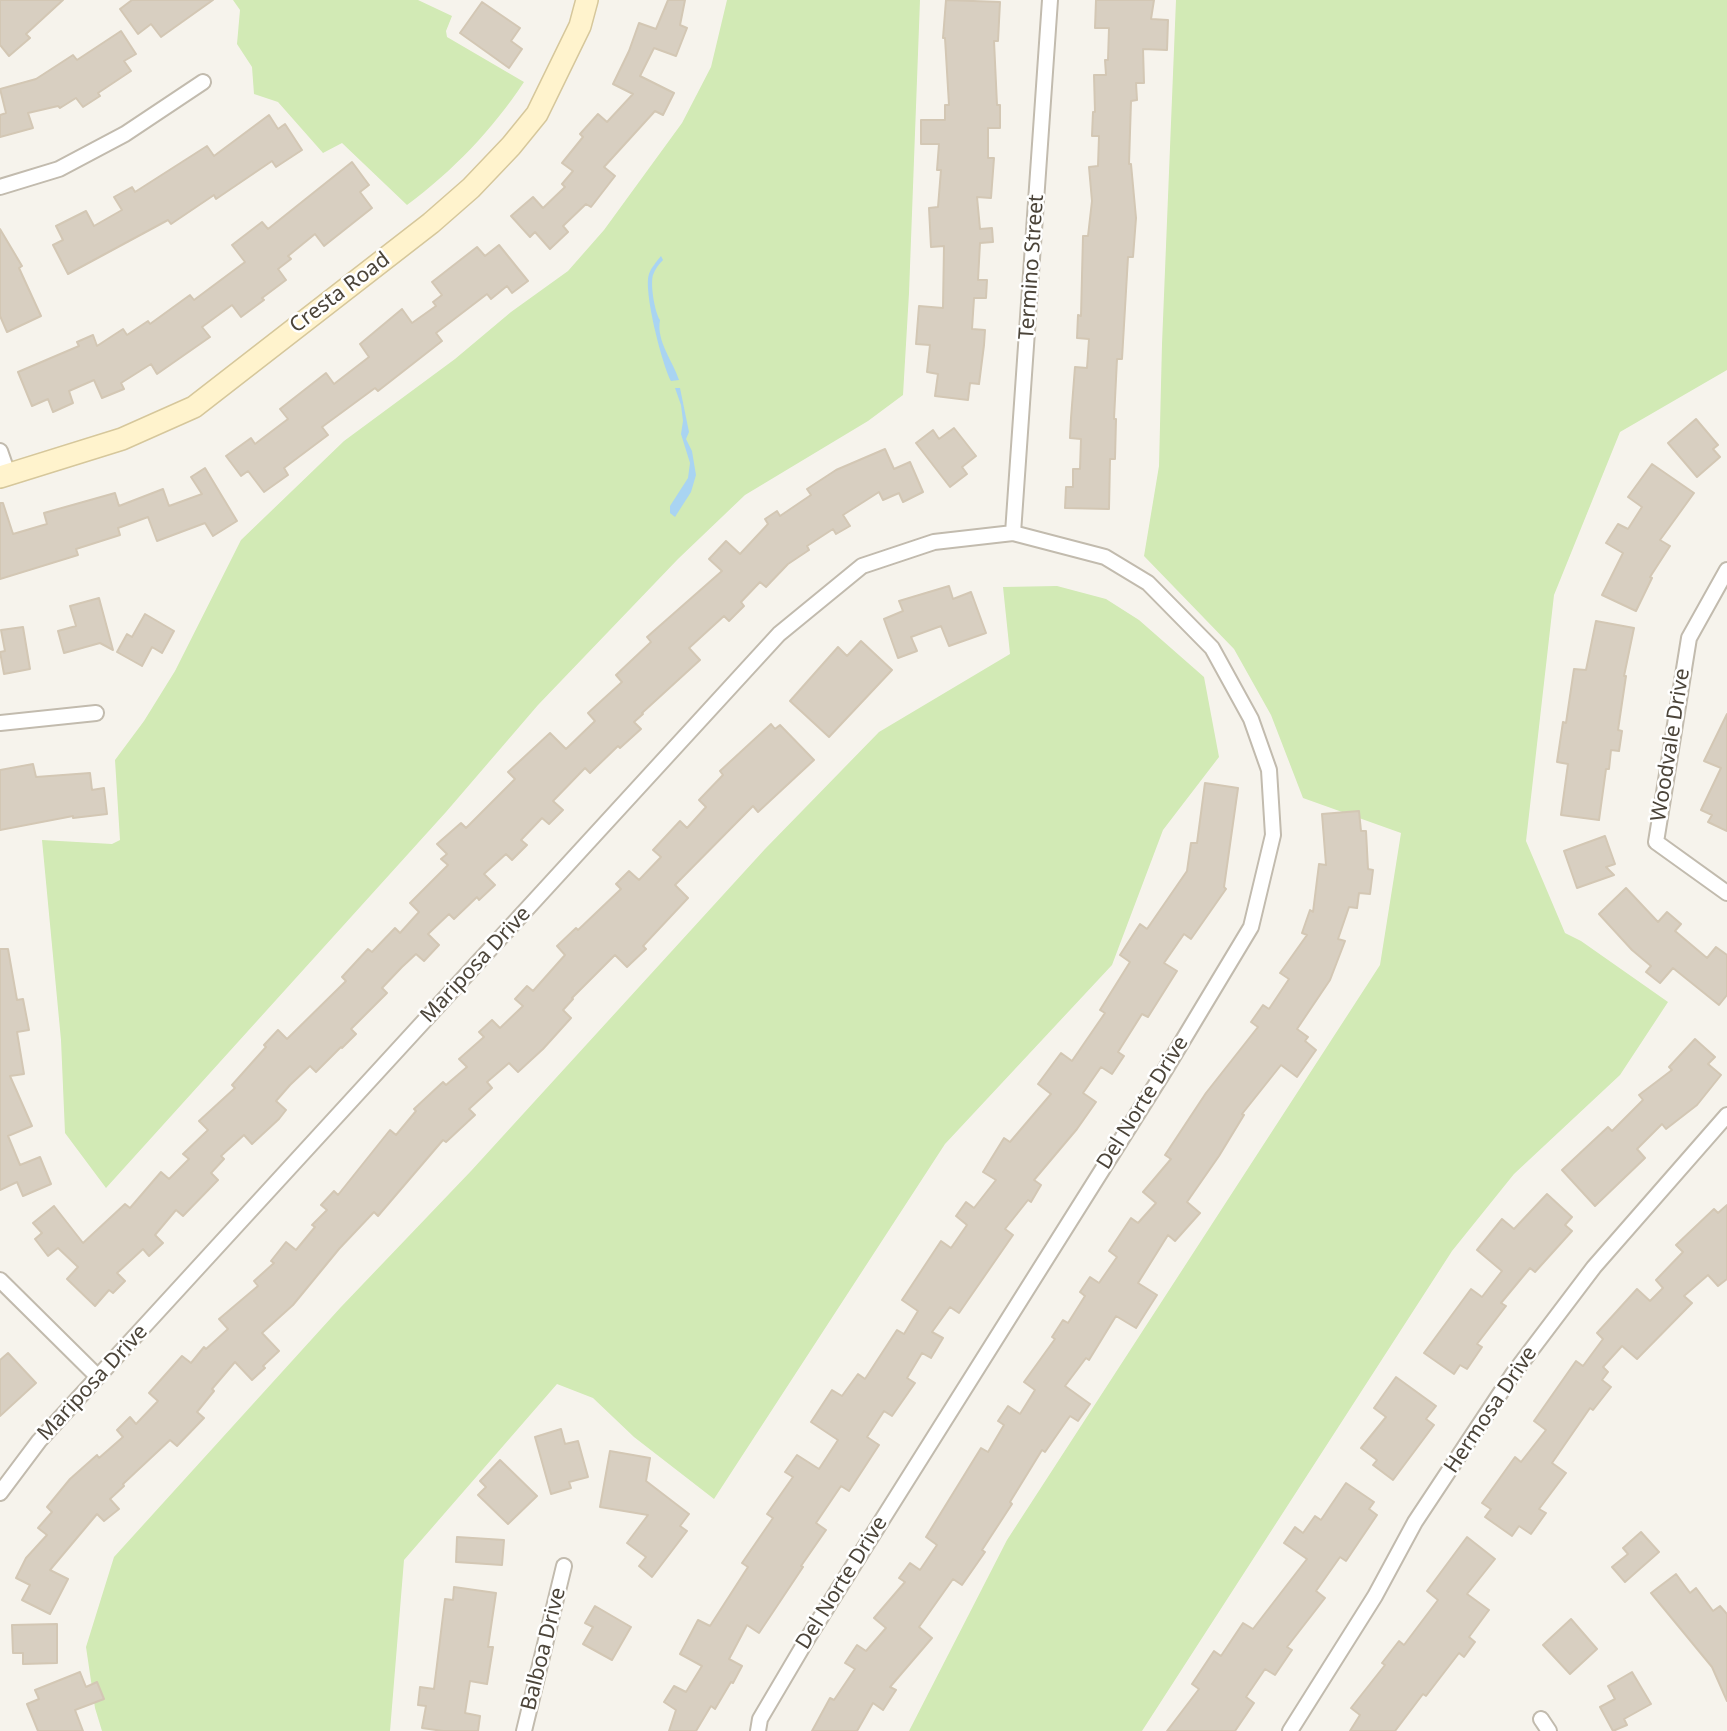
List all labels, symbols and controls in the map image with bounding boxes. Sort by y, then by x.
street label: Termino Street [1014,194,1050,340]
street label: Cresta Road [285,247,395,339]
street label: Woodvale Drive [1646,667,1696,823]
street label: Mariposa Drive [416,902,536,1028]
street label: Del Norte Drive [1092,1032,1194,1174]
street label: Mariposa Drive [33,1320,153,1446]
street label: Hermosa Drive [1439,1342,1543,1478]
street label: Del Norte Drive [791,1512,893,1654]
street label: Balboa Drive [517,1585,571,1713]

